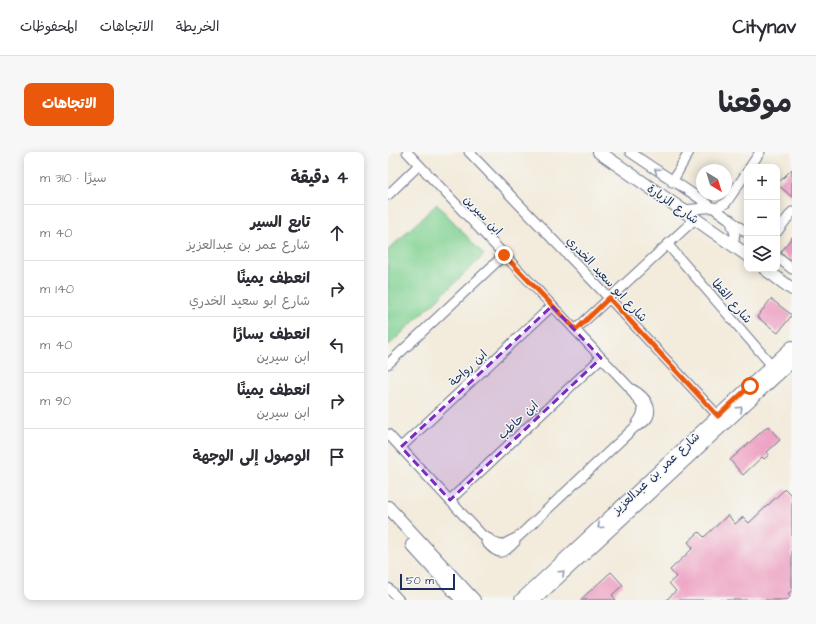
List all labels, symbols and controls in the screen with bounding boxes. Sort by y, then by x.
text: Citynav [733,14,796,41]
text: المحفوظات [20,17,78,37]
text: الاتجاهات [100,17,154,37]
text: الخريطة [176,17,219,37]
button: الاتجاهات [24,83,114,126]
text: موقعنا [718,84,792,123]
north arrow [696,164,732,200]
map controls [744,164,780,272]
button: + [744,164,780,200]
text: 4 دقيقة [290,166,348,190]
one-way arrow [654,168,661,176]
text: سيرًا · 310 m [40,169,107,187]
street label: شارع الزبارة [643,180,702,228]
street label: ابن سيرين [459,192,506,239]
button: − [744,200,780,236]
text: تابع السير [251,212,310,233]
icon: ahead [326,222,348,244]
text: 40 m [40,224,72,242]
street label: شارع ابو سعيد الخدري [562,233,651,326]
text: شارع عمر بن عبدالعزيز [187,236,310,254]
button: layers [744,236,780,272]
route end [495,246,513,264]
text: انعطف يمينًا [237,268,310,289]
street label: شارع القطا [708,275,756,327]
icon: right [326,278,348,300]
text: 140 m [40,280,74,298]
text: شارع ابو سعيد الخدري [189,292,310,310]
text: انعطف يسارًا [233,324,310,345]
icon: left [326,334,348,356]
text: 40 m [40,336,72,354]
street label: ابن رواحة [445,346,491,391]
text: ابن سيرين [257,348,310,366]
route start [741,377,759,395]
text: انعطف يمينًا [237,380,310,401]
icon: right [326,390,348,412]
text: 90 m [40,392,71,410]
street label: ابن حاطب [494,397,542,444]
text: ابن سيرين [257,404,310,422]
one-way arrow [735,406,743,414]
street label: شارع عمر بن عبدالعزيز [608,428,704,519]
text: الوصول إلى الوجهة [193,446,310,467]
icon: arrive [326,446,348,468]
one-way arrow [597,521,605,529]
one-way arrow [558,571,565,578]
scale bar [400,572,455,591]
text: 50 m [406,573,434,588]

